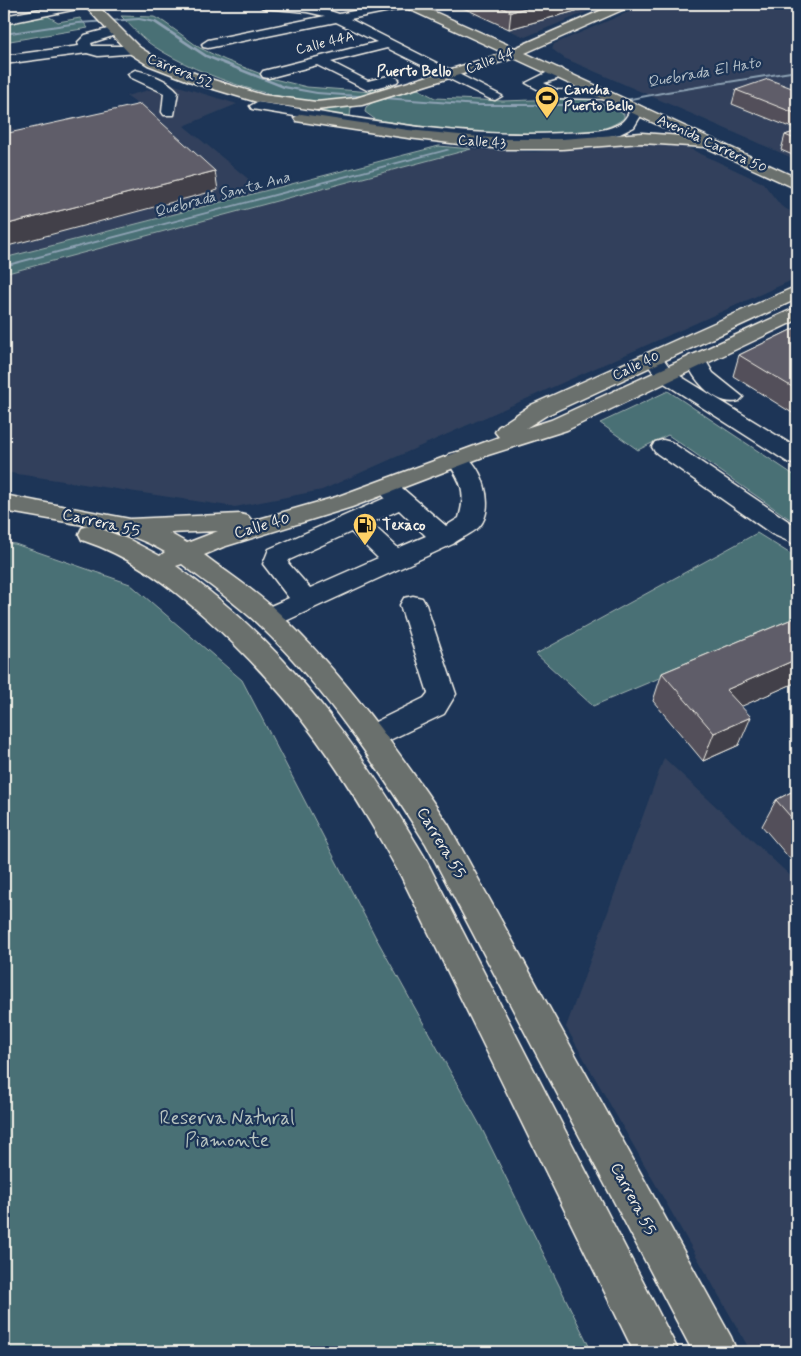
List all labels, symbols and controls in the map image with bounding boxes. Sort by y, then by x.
street label: Calle 44A [294,27,356,59]
street label: Calle 44 [463,44,517,78]
street label: Carrera 52 [145,50,215,92]
water label: Quebrada El Hato [646,53,763,93]
district label: Puerto Bello [377,62,451,82]
place label: Cancha Puerto Bello [564,81,634,115]
sports icon: Cancha Puerto Bello [534,85,560,119]
street label: Avenida Carrera 50 [654,111,770,177]
street label: Calle 43 [457,131,507,153]
water label: Quebrada Santa Ana [152,167,293,223]
street label: Calle 40 [610,347,662,385]
street label: Carrera 55 [60,504,142,542]
street label: Calle 40 [232,508,292,544]
fuel station icon: Texaco [352,512,378,546]
place label: Texaco [382,515,426,536]
street label: Carrera 55 [412,804,470,882]
park label: Reserva Natural Piamonte [159,1106,295,1153]
street label: Carrera 55 [605,1159,661,1239]

